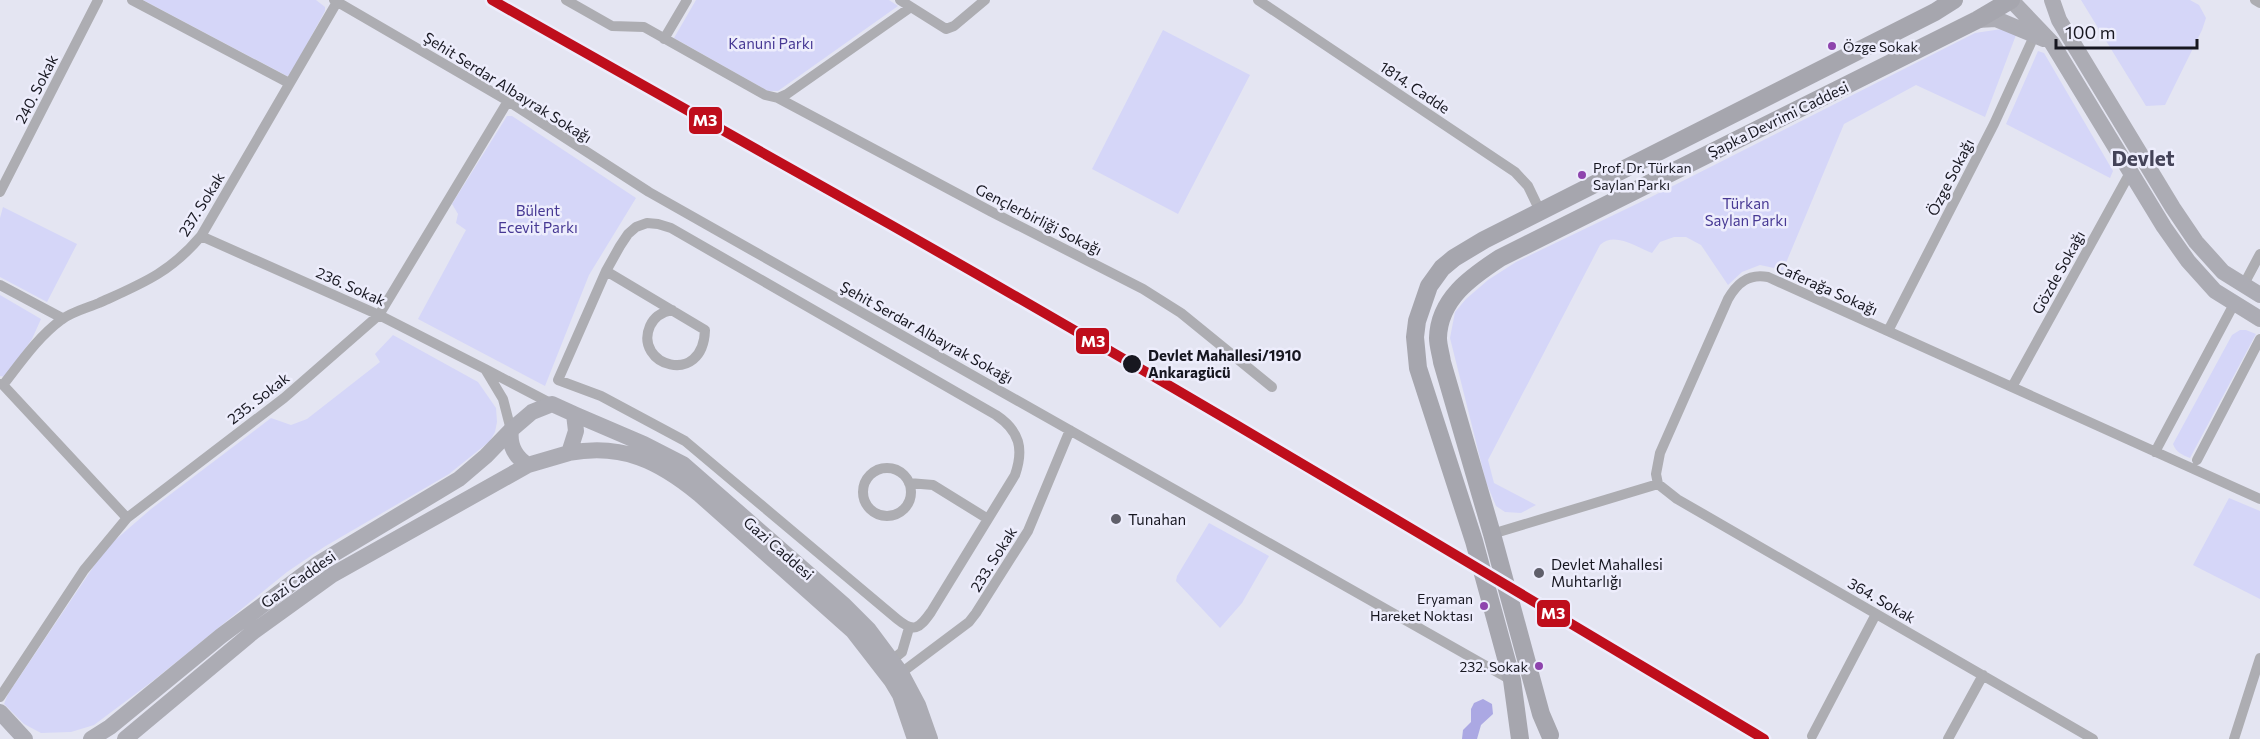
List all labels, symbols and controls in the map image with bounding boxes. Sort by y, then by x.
scale bar [2056,12,2197,50]
text: 100 m [2065,21,2115,43]
street label: Şehit Serdar Albayrak Sokağı [421,28,595,146]
park label: Kanuni Parkı [728,34,814,52]
place label: Özge Sokak [1843,38,1918,55]
marker: Özge Sokak [1826,40,1838,52]
street label: 240. Sokak [11,52,61,126]
street label: 1814. Cadde [1377,57,1454,117]
street label: Şapka Devrimi Caddesi [1705,77,1851,161]
line badge: M3 [688,106,723,135]
text: M3 [693,110,717,129]
street label: Özge Sokağı [1923,135,1977,219]
district label: Devlet [2111,145,2175,170]
place label: Prof. Dr. Türkan Saylan Parkı [1593,159,1692,193]
street label: 237. Sokak [174,169,228,239]
marker: Prof. Dr. Türkan Saylan Parkı [1576,169,1588,181]
street label: Gençlerbirliği Sokağı [973,179,1105,259]
park label: Türkan Saylan Parkı [1705,194,1787,229]
park label: Bülent Ecevit Parkı [498,201,578,236]
street label: Gözde Sokağı [2028,227,2088,317]
street label: Caferağa Sokağı [1773,257,1881,319]
street label: 236. Sokak [314,263,388,309]
street label: Şehit Serdar Albayrak Sokağı [837,277,1017,387]
line badge: M3 [1075,327,1110,355]
text: M3 [1081,331,1105,350]
place label: Devlet Mahallesi/1910 Ankaragücü [1148,346,1302,381]
marker: Devlet Mahallesi/1910 Ankaragücü [1121,353,1143,375]
street label: 235. Sokak [223,368,293,428]
place label: Tunahan [1128,510,1186,528]
marker: Tunahan [1109,512,1123,526]
street label: Gazi Caddesi [740,513,818,583]
street label: 233. Sokak [966,523,1020,595]
street label: Gazi Caddesi [257,547,339,611]
place label: Devlet Mahallesi Muhtarlığı [1551,555,1663,590]
marker: Devlet Mahallesi Muhtarlığı [1532,566,1546,580]
street label: 364. Sokak [1845,573,1919,627]
place label: Eryaman Hareket Noktası [1370,590,1473,624]
line badge: M3 [1536,599,1571,628]
marker: Eryaman Hareket Noktası [1478,600,1490,612]
text: M3 [1541,603,1565,622]
place label: 232. Sokak [1459,658,1528,675]
marker: 232. Sokak [1533,660,1545,672]

